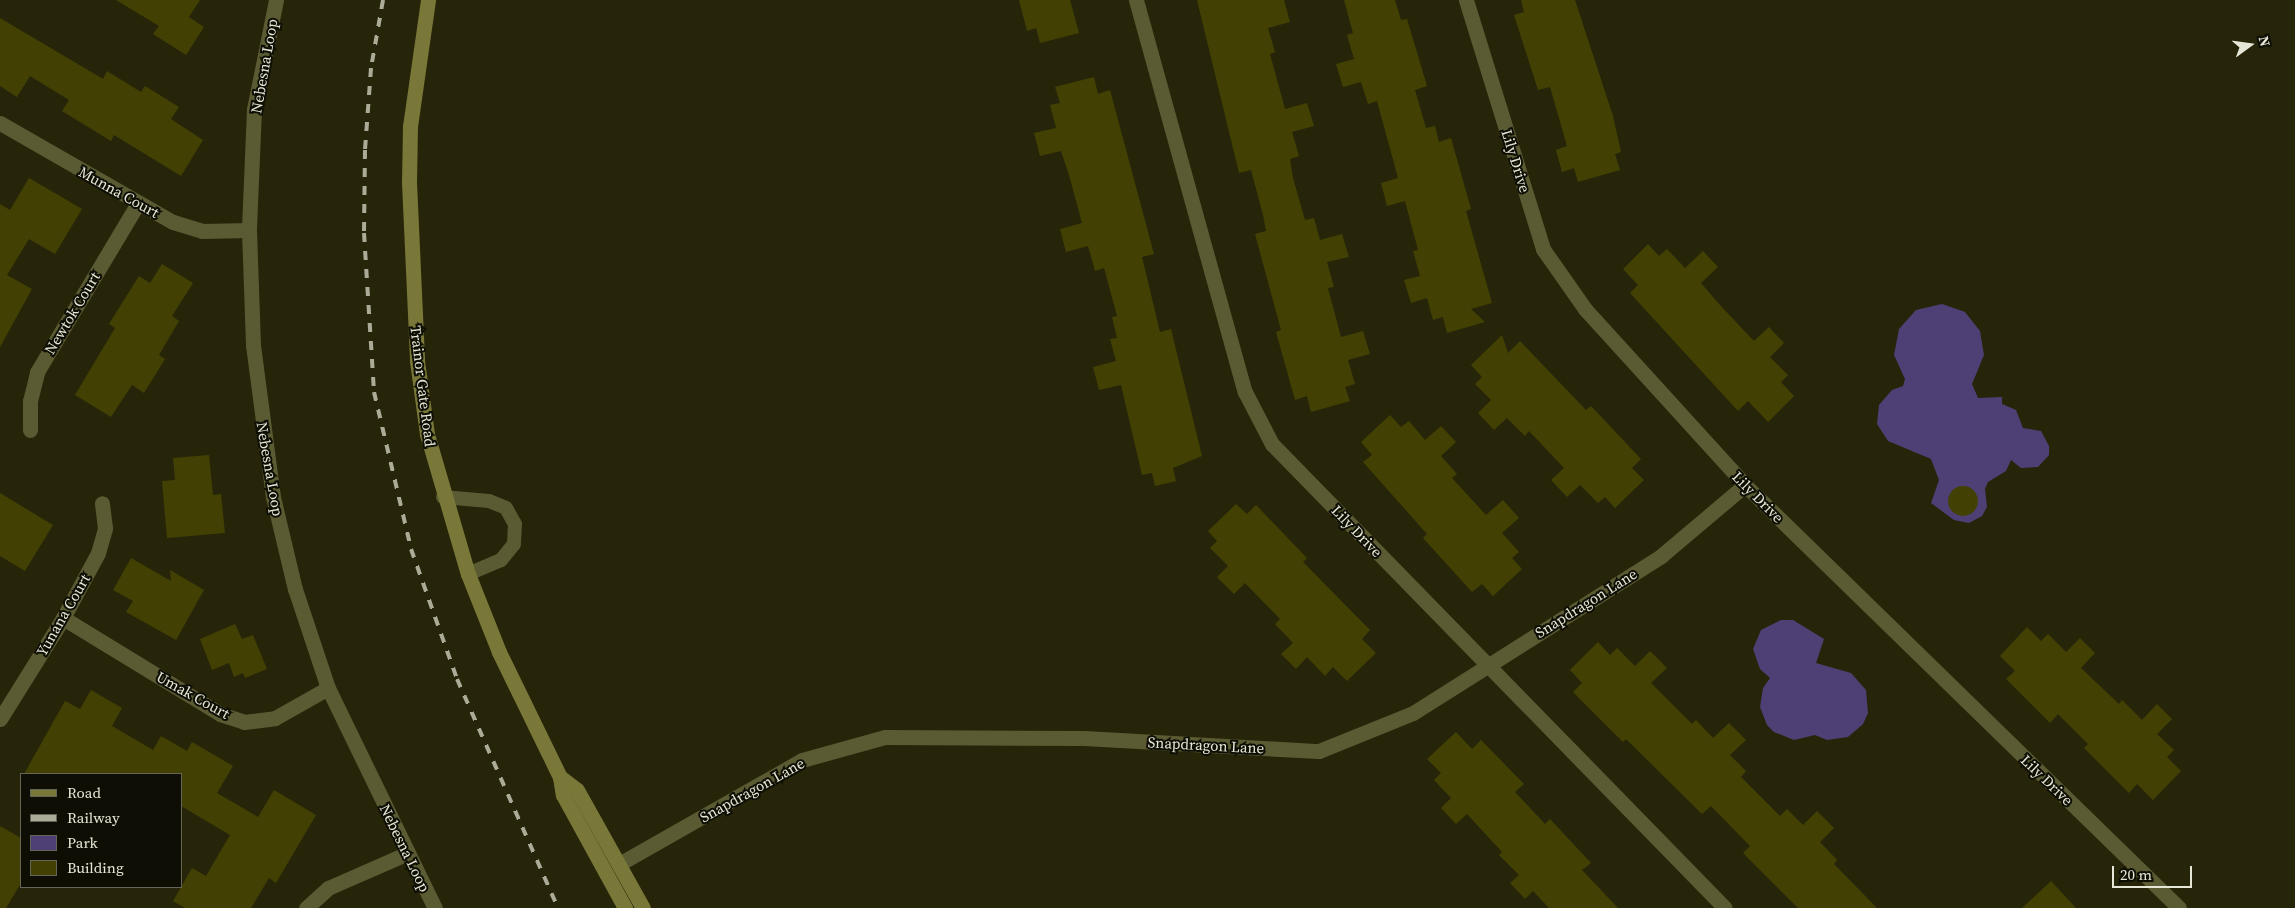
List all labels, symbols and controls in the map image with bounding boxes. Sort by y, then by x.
street label: Nebesna Loop [247,17,281,115]
north arrow [2225,20,2275,70]
text: N [2254,34,2275,49]
street label: Lily Drive [1498,127,1534,195]
street label: Munna Court [76,163,162,221]
street label: Newtok Court [40,269,104,357]
street label: Trainor Gate Road [407,324,439,448]
street label: Nebesna Loop [253,420,287,518]
street label: Lily Drive [1729,468,1787,526]
street label: Lily Drive [1328,501,1386,561]
street label: Snapdragon Lane [1532,564,1640,642]
street label: Yunana Court [32,571,94,659]
street label: Umak Court [153,667,233,723]
street label: Snapdragon Lane [1147,733,1265,757]
street label: Lily Drive [2017,751,2077,809]
street label: Snapdragon Lane [697,754,807,826]
legend [20,773,182,888]
text: Road [67,782,101,803]
street label: Nebesna Loop [376,801,434,895]
text: Railway [67,807,120,828]
text: Park [67,832,98,853]
scale bar [2115,856,2195,888]
text: Building [67,857,124,878]
text: 20 m [2120,864,2152,885]

